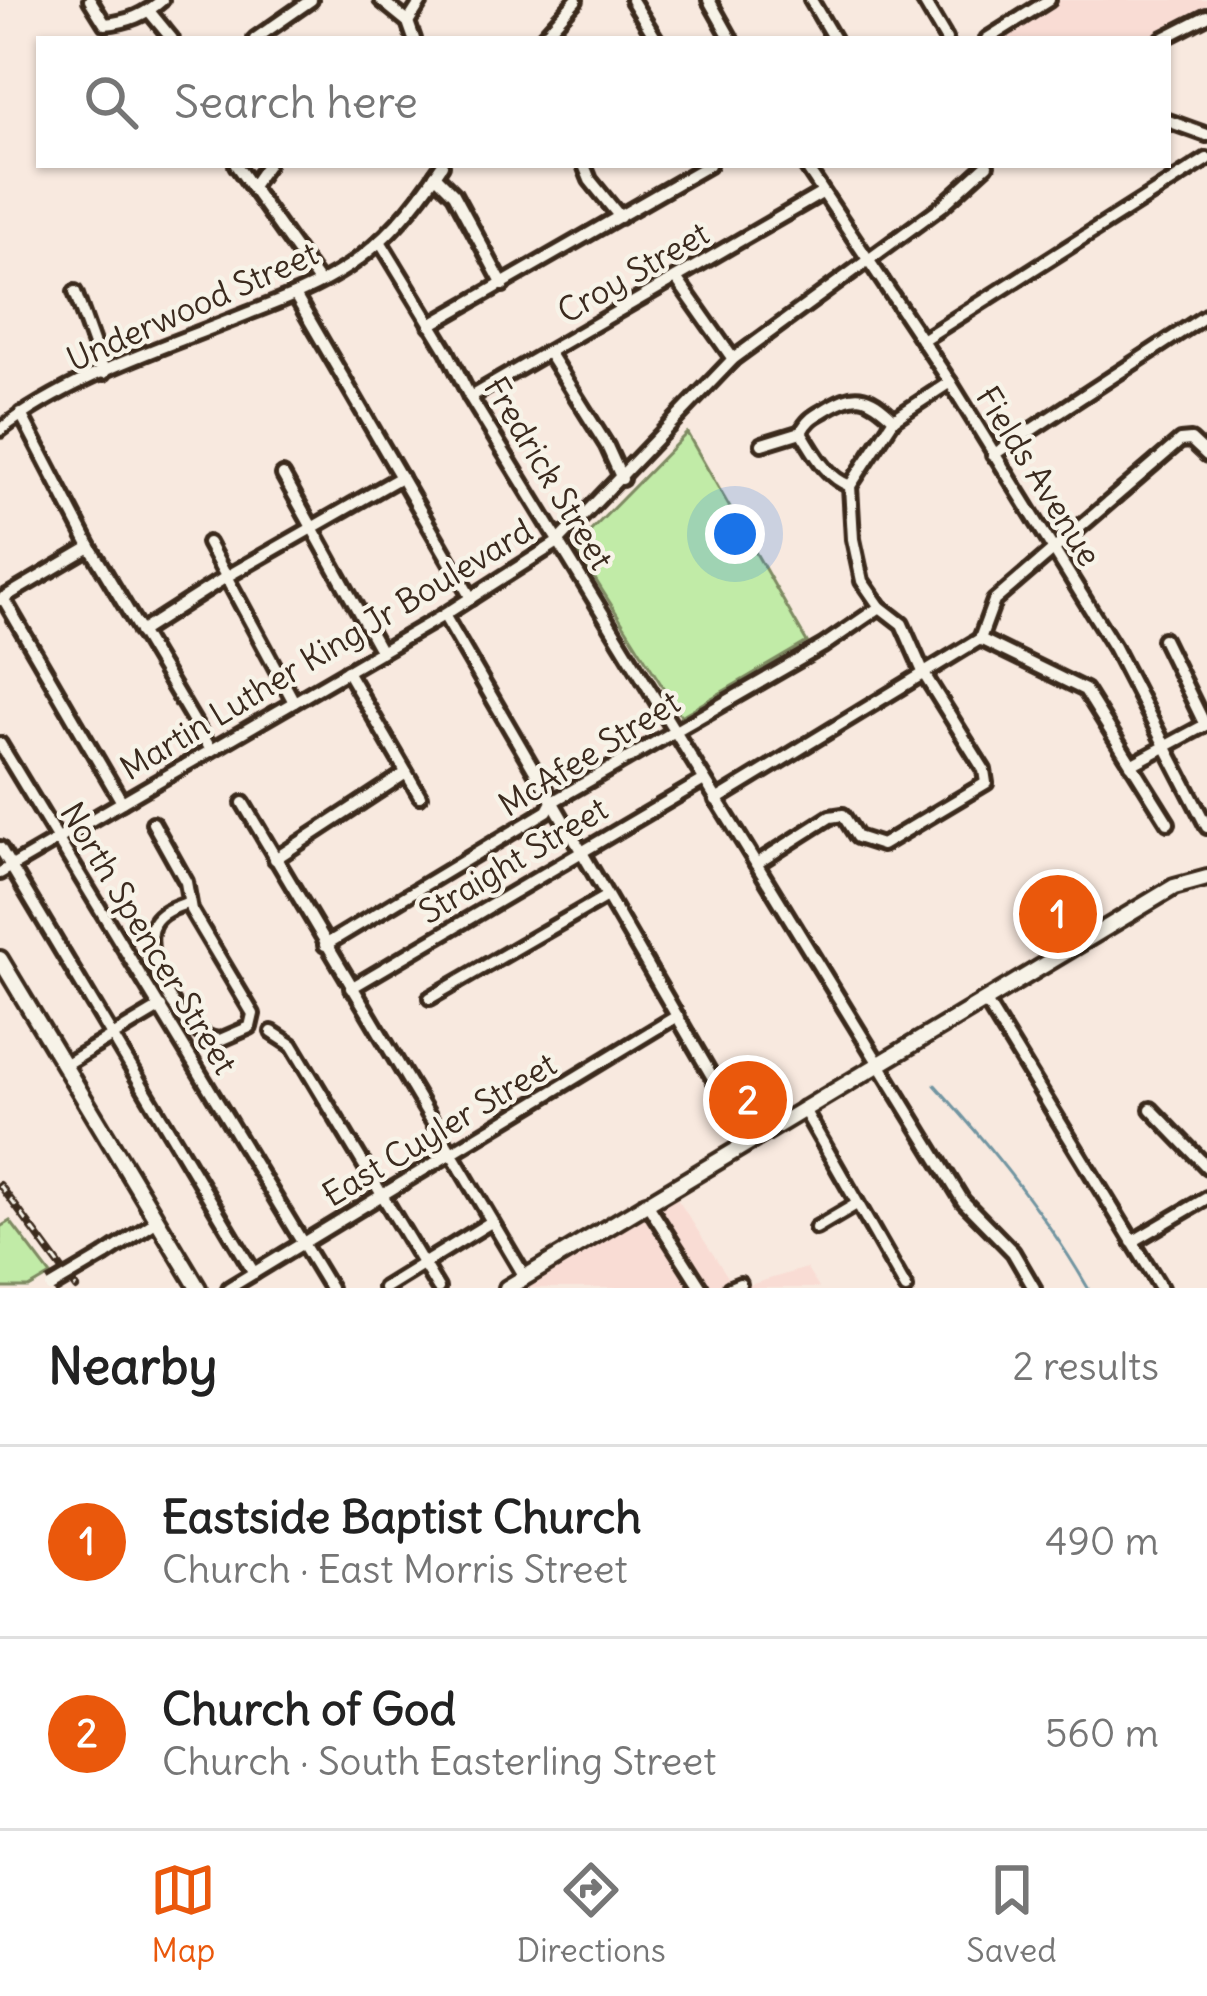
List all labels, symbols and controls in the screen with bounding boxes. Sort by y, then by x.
search box [36,36,1171,168]
icon: search [78,69,144,135]
text: Search here [174,74,418,130]
street label: Croy Street [550,212,716,332]
street label: Underwood Street [60,232,324,380]
street label: Fredrick Street [475,369,623,577]
street label: Fields Avenue [967,378,1111,574]
your location [705,504,765,564]
street label: Martin Luther King Jr Boulevard [112,509,540,789]
street label: McAfee Street [491,681,687,825]
street label: Straight Street [411,787,615,933]
street label: North Spencer Street [51,794,247,1082]
pin: 1 [1019,869,1097,959]
street label: East Cuyler Street [314,1043,564,1215]
pin: 2 [709,1055,787,1145]
text: Nearby [48,1334,217,1398]
text: 2 results [1012,1342,1159,1391]
text: Eastside Baptist Church [162,1489,641,1545]
text: 1 [79,1517,95,1566]
text: 490 m [1045,1517,1159,1566]
text: Church · East Morris Street [162,1545,628,1594]
text: Church of God [162,1681,456,1737]
text: 2 [76,1709,98,1758]
text: 560 m [1045,1709,1159,1758]
text: Church · South Easterling Street [162,1737,716,1786]
tab: Map [150,1857,216,1971]
tab: Directions [517,1857,666,1971]
tab: Saved [966,1857,1057,1971]

